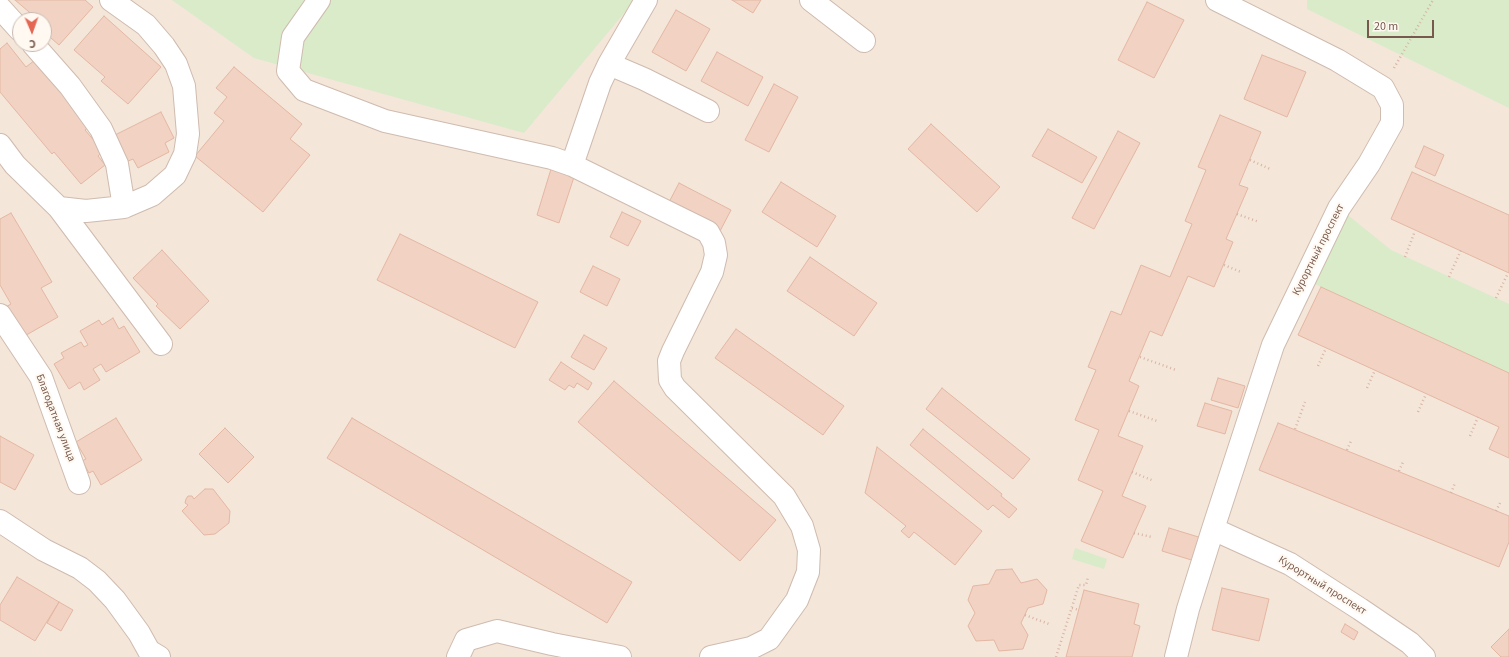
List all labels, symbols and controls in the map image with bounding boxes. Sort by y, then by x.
north arrow [12,12,52,52]
scale bar [1369,12,1436,38]
text: 20 m [1374,18,1398,35]
text: С [29,36,36,51]
street label: Курортный проспект [1290,202,1348,298]
street label: Благодатная улица [32,372,78,464]
street label: Курортный проспект [1276,554,1368,618]

